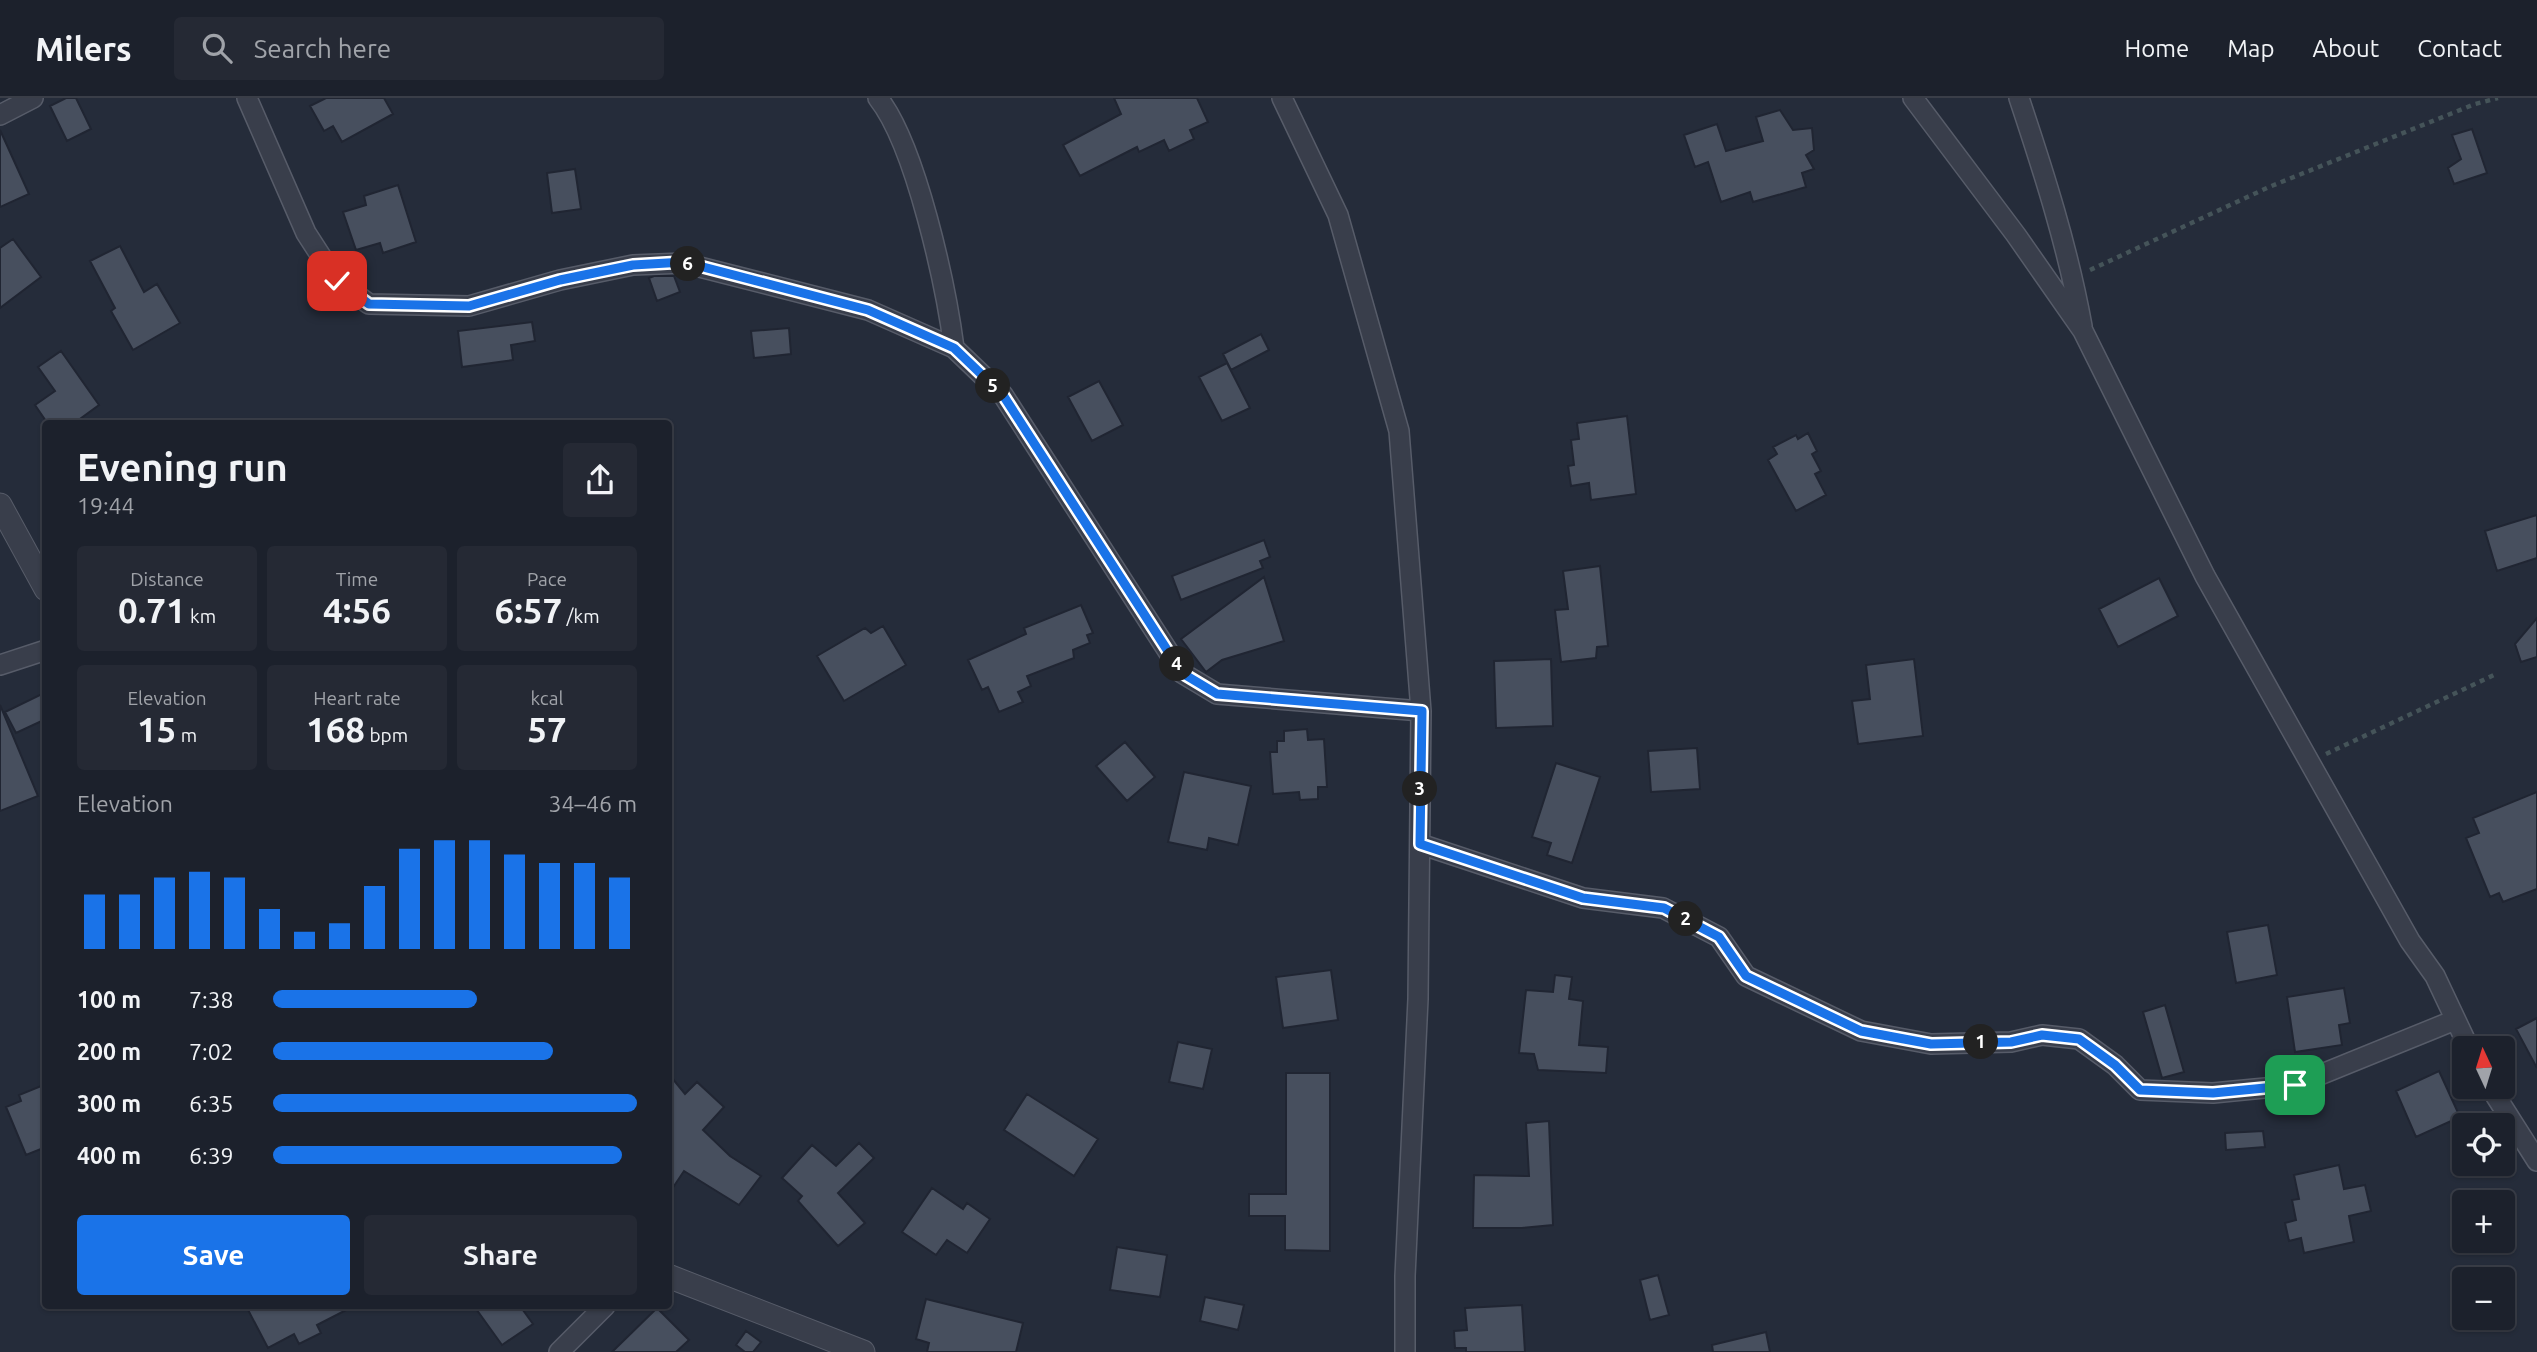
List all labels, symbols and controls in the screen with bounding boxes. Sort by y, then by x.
search box [174,17,664,80]
icon: search [198,29,236,67]
text: Milers [35,30,132,67]
text: Search here [254,34,391,63]
text: Home [2124,35,2189,62]
text: Map [2227,35,2274,62]
text: About [2312,35,2379,62]
text: Contact [2417,35,2502,62]
pin: 6 [670,246,706,282]
pin [307,251,367,311]
text: 6 [682,252,693,274]
icon: check [318,262,356,300]
pin: 5 [976,368,1010,404]
text: 5 [987,374,998,396]
button: share [563,443,637,517]
text: Evening run [77,446,288,488]
text: 19:44 [77,493,135,518]
text: Distance [130,568,204,590]
text: Time [336,568,378,590]
text: Pace [527,568,567,590]
text: 0.71 [118,590,186,630]
text: 4:56 [323,590,391,630]
text: 6:57 [494,590,562,630]
text: km [186,605,216,627]
text: /km [562,605,600,627]
pin: 4 [1160,646,1194,682]
text: 4 [1171,652,1182,674]
text: Elevation [127,687,207,709]
text: Heart rate [313,687,401,709]
text: kcal [531,687,563,709]
text: 15 [137,709,176,749]
text: 168 [306,709,365,749]
text: 57 [527,709,567,749]
text: m [176,724,197,746]
text: bpm [365,724,408,746]
pin: 3 [1402,772,1438,806]
text: 3 [1414,777,1425,799]
text: Elevation [77,791,173,816]
text: 34–46 m [549,791,637,816]
pin: 2 [1668,902,1704,936]
text: 2 [1680,907,1691,929]
text: 100 m [77,987,141,1012]
text: 7:38 [189,987,234,1012]
pin: 1 [1964,1024,1998,1060]
text: 1 [1975,1030,1986,1052]
north arrow [2452,1036,2515,1099]
map controls [2452,1036,2515,1330]
text: 200 m [77,1039,141,1064]
text: 7:02 [189,1039,234,1064]
pin [2265,1055,2325,1115]
icon: arrive [2276,1066,2314,1104]
text: 300 m [77,1091,141,1116]
text: 6:35 [189,1091,234,1116]
button: locate [2452,1113,2515,1176]
text: 400 m [77,1143,141,1168]
text: 6:39 [189,1143,234,1168]
button: + [2452,1190,2515,1253]
button: Save [77,1215,350,1295]
button: Share [364,1215,637,1295]
button: − [2452,1267,2515,1330]

